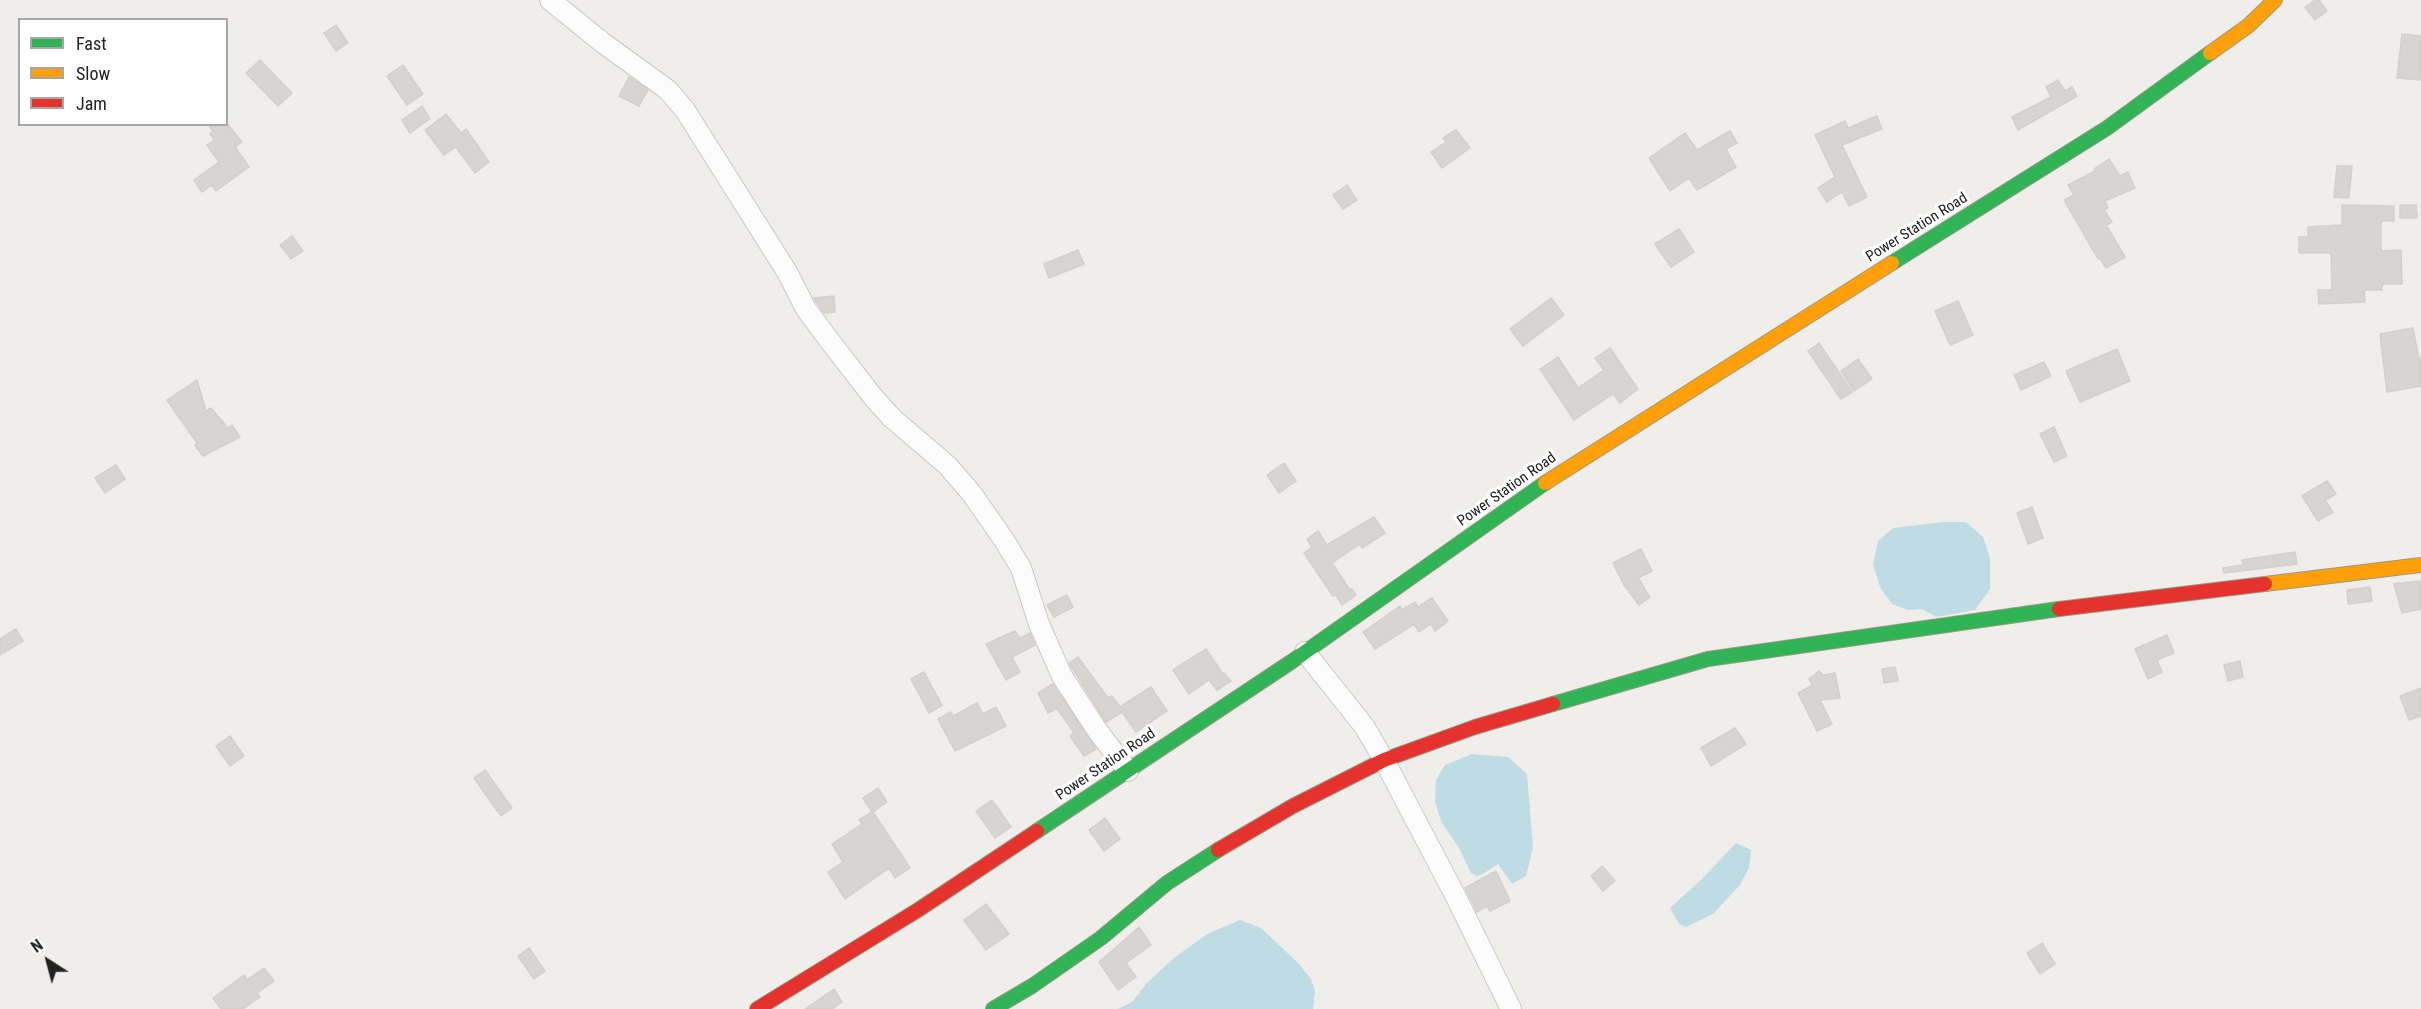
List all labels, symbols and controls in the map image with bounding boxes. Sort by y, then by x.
legend [18,18,228,126]
text: Fast [76,33,107,54]
text: Slow [76,63,110,84]
text: Jam [76,93,107,114]
street label: Power Station Road [1863,190,1971,266]
street label: Power Station Road [1454,449,1560,531]
street label: Power Station Road [1053,725,1159,805]
north arrow [18,931,78,991]
text: N [28,935,47,957]

